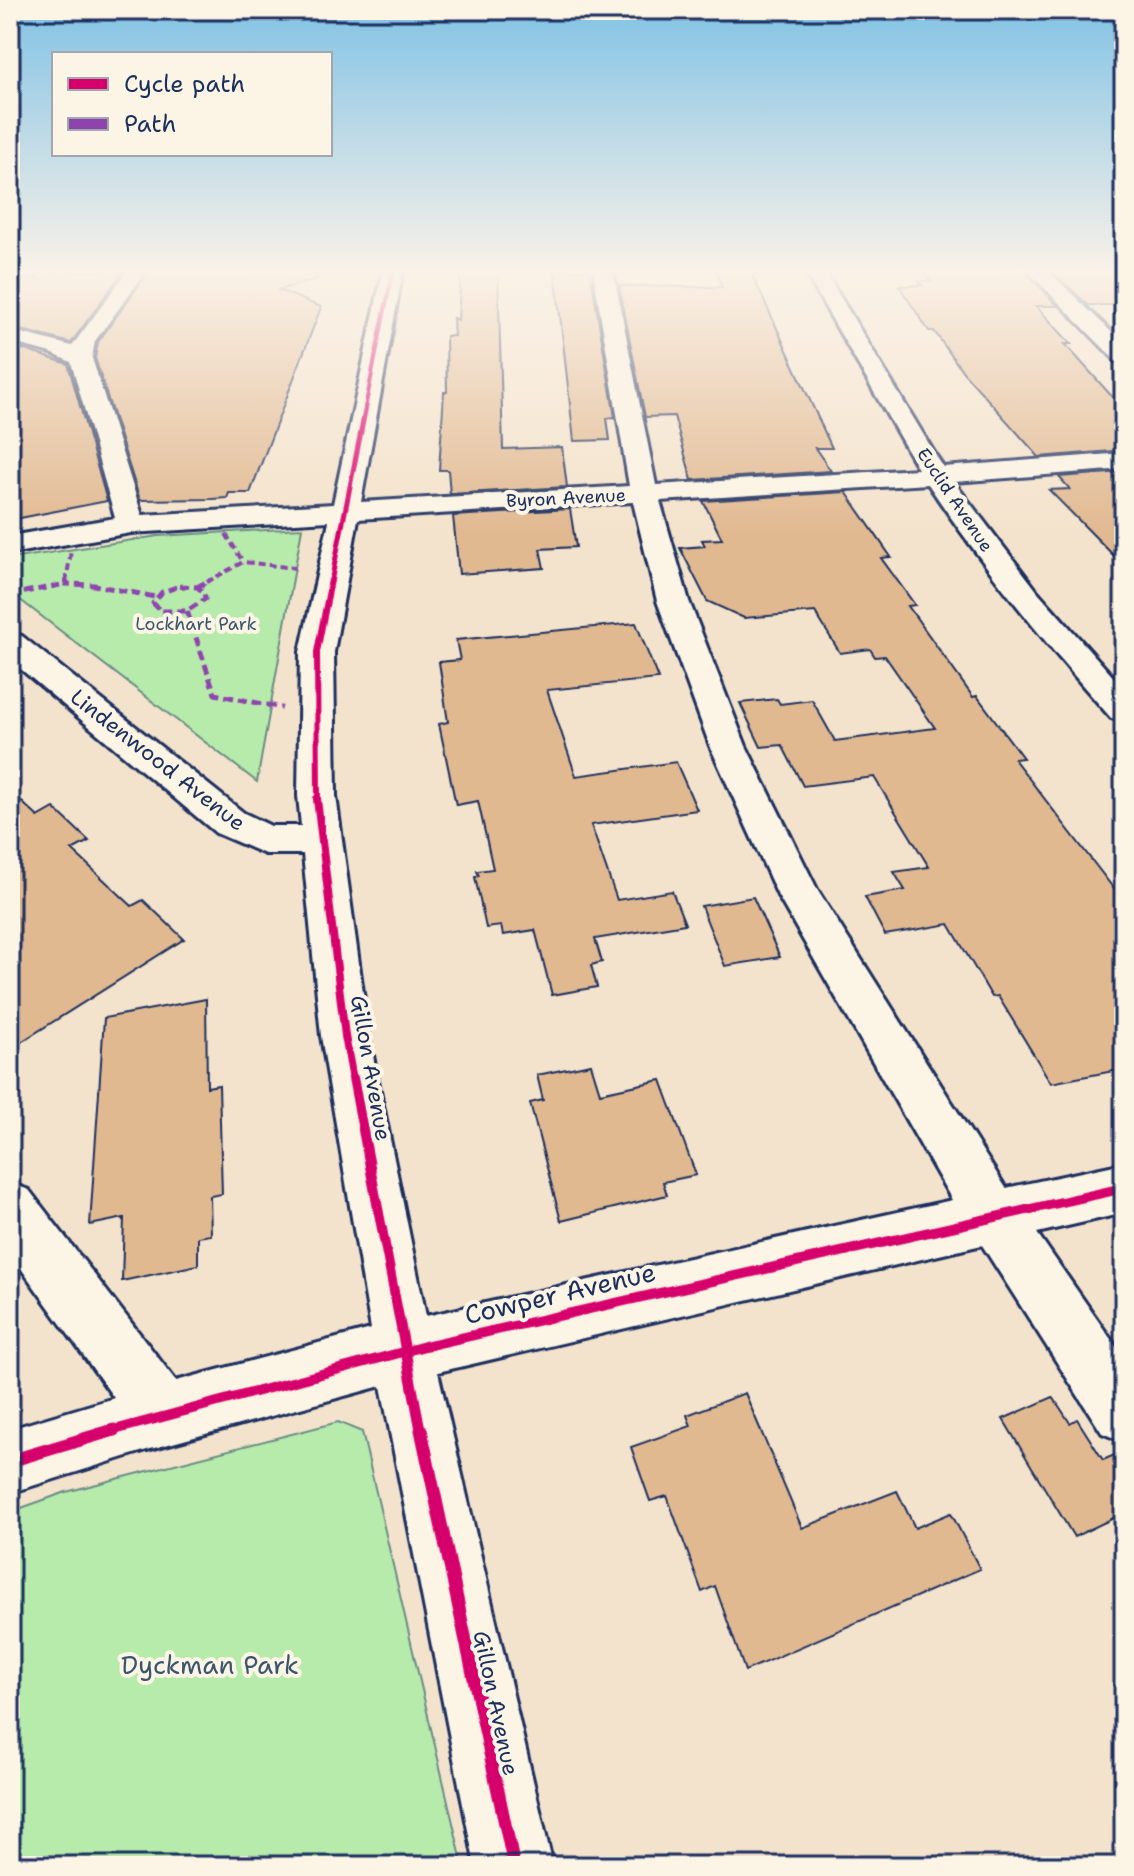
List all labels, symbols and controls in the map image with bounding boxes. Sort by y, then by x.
legend [52,52,332,156]
text: Cycle path [124,68,245,100]
text: Path [124,108,176,140]
street label: Euclid Avenue [911,443,999,557]
street label: Byron Avenue [506,483,626,513]
park label: Lockhart Park [135,612,257,636]
street label: Lindenwood Avenue [65,683,251,837]
street label: Gillon Avenue [344,993,398,1143]
street label: Cowper Avenue [461,1254,659,1332]
street label: Gillon Avenue [466,1628,526,1778]
park label: Dyckman Park [121,1647,299,1682]

